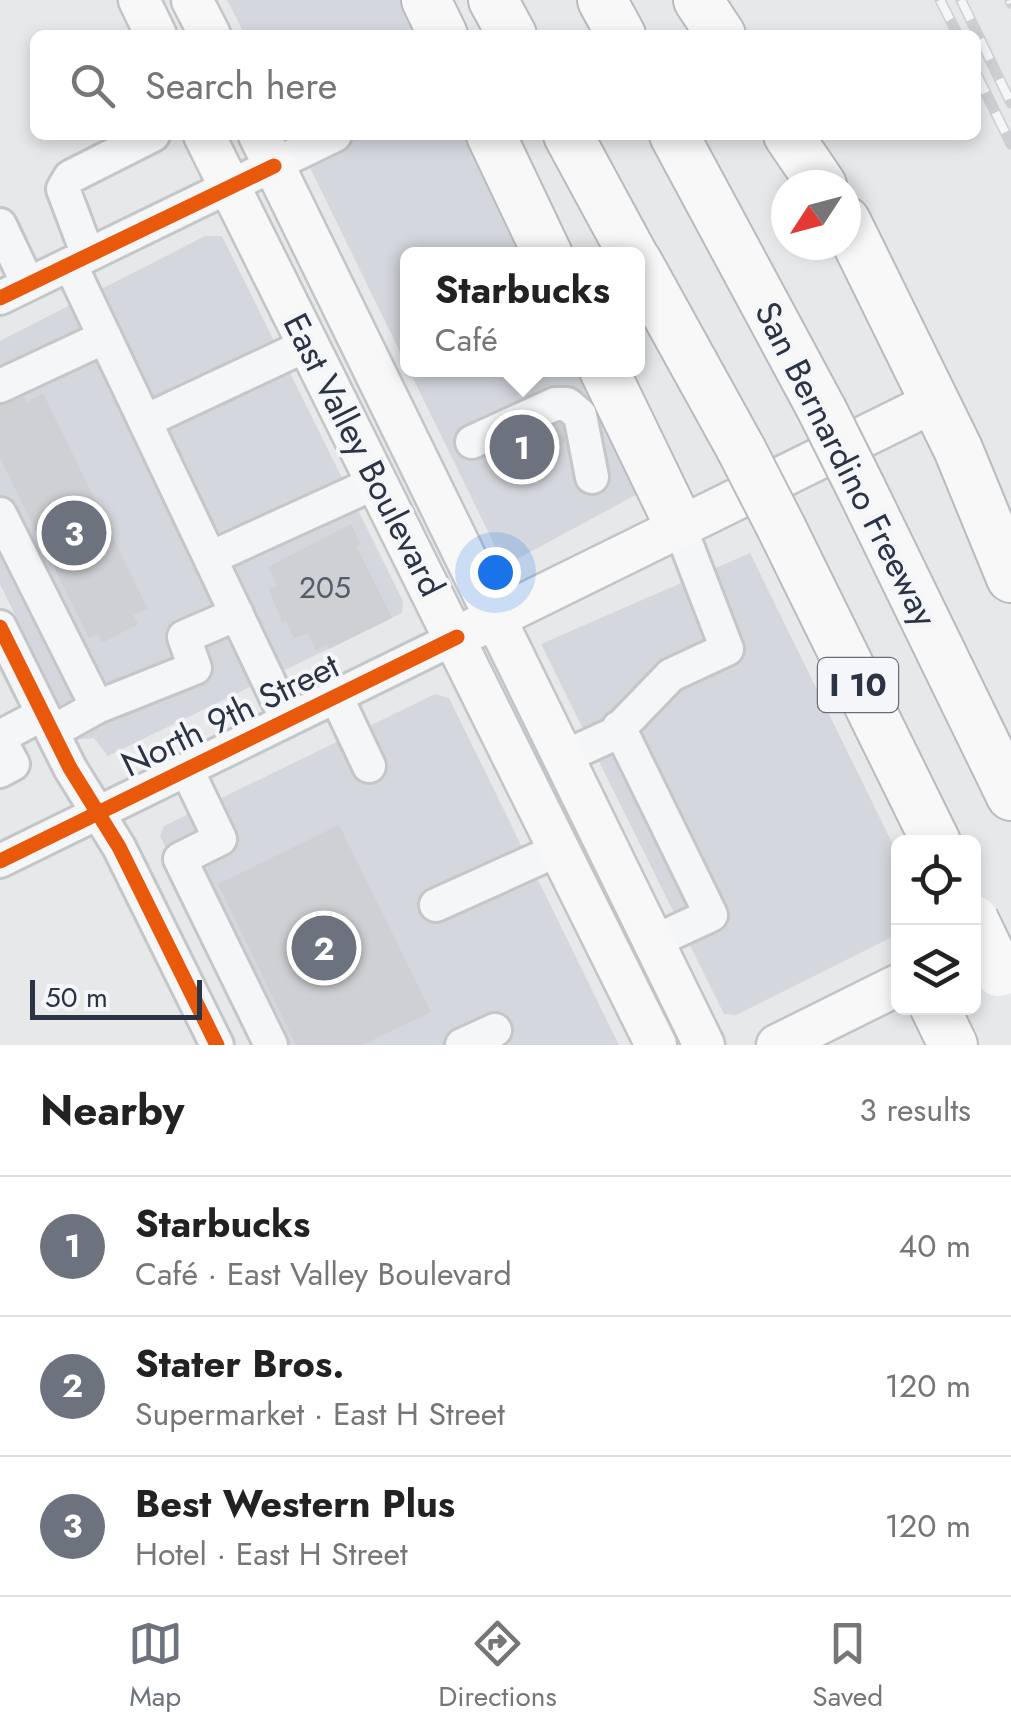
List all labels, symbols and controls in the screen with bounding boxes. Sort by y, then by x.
search box [30,30,981,140]
icon: search [65,58,120,113]
text: Search here [145,58,337,113]
north arrow [771,170,861,260]
popup [400,247,645,377]
text: Starbucks [435,262,610,317]
street label: San Bernardino Freeway [742,293,950,636]
street label: East Valley Boulevard [271,305,457,605]
text: Café [435,317,498,363]
pin: 1 [490,410,554,484]
pin: 3 [42,496,106,570]
your location [470,547,521,598]
house number: 205 [299,566,351,609]
street label: North 9th Street [113,640,348,789]
road number: I 10 [818,658,898,712]
map controls [891,835,981,1015]
button: locate [891,835,981,925]
pin: 2 [292,910,356,986]
button: layers [891,925,981,1015]
scale bar [30,975,202,1020]
text: 50 m [45,977,108,1018]
text: Nearby [40,1080,184,1141]
text: 3 results [859,1087,971,1133]
text: Starbucks [135,1196,310,1251]
text: 1 [64,1223,81,1269]
text: 40 m [899,1223,971,1269]
text: Café · East Valley Boulevard [135,1251,512,1297]
text: Stater Bros. [135,1336,344,1391]
text: 2 [62,1363,83,1409]
text: 120 m [885,1363,971,1409]
text: Supermarket · East H Street [135,1391,505,1437]
text: Best Western Plus [135,1476,455,1531]
text: 3 [63,1503,82,1549]
text: 120 m [885,1503,971,1549]
text: Hotel · East H Street [135,1531,408,1577]
tab: Map [128,1616,183,1717]
tab: Directions [438,1616,557,1717]
tab: Saved [812,1616,883,1717]

